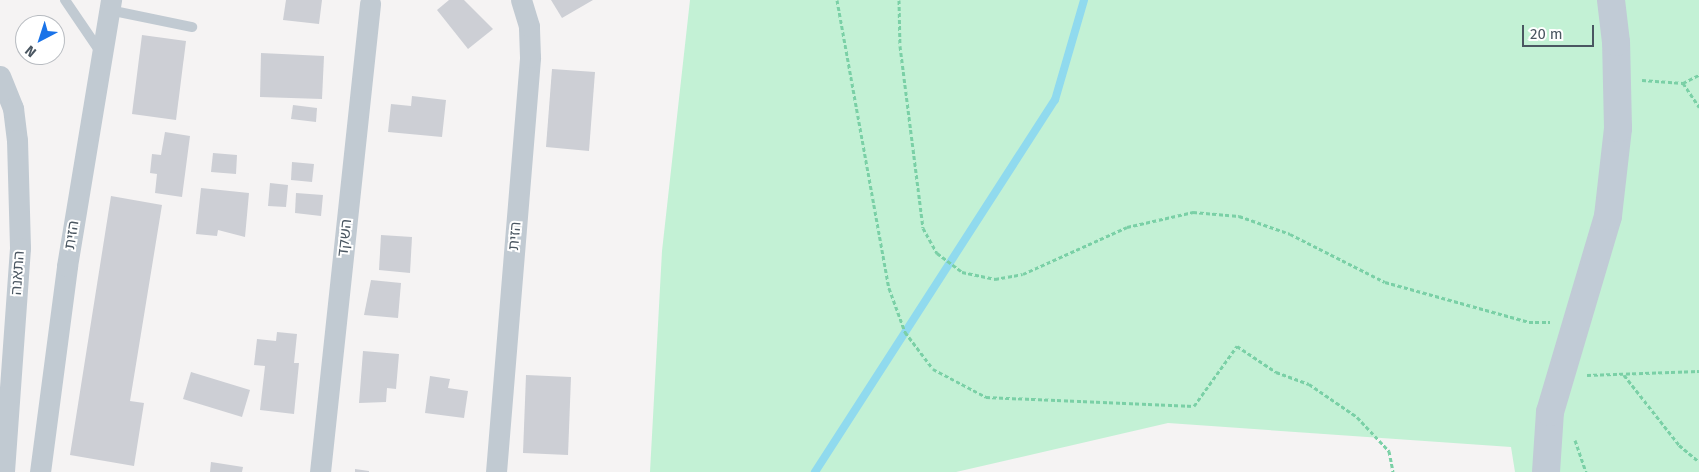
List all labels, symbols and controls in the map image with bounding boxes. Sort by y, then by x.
north arrow [15,15,65,65]
scale bar [1524,15,1596,47]
text: 20 m [1530,25,1563,43]
text: N [22,42,40,61]
street label: השקד [334,218,356,258]
street label: הזית [61,219,83,251]
street label: הזית [505,221,525,251]
street label: התאנה [7,250,29,296]

